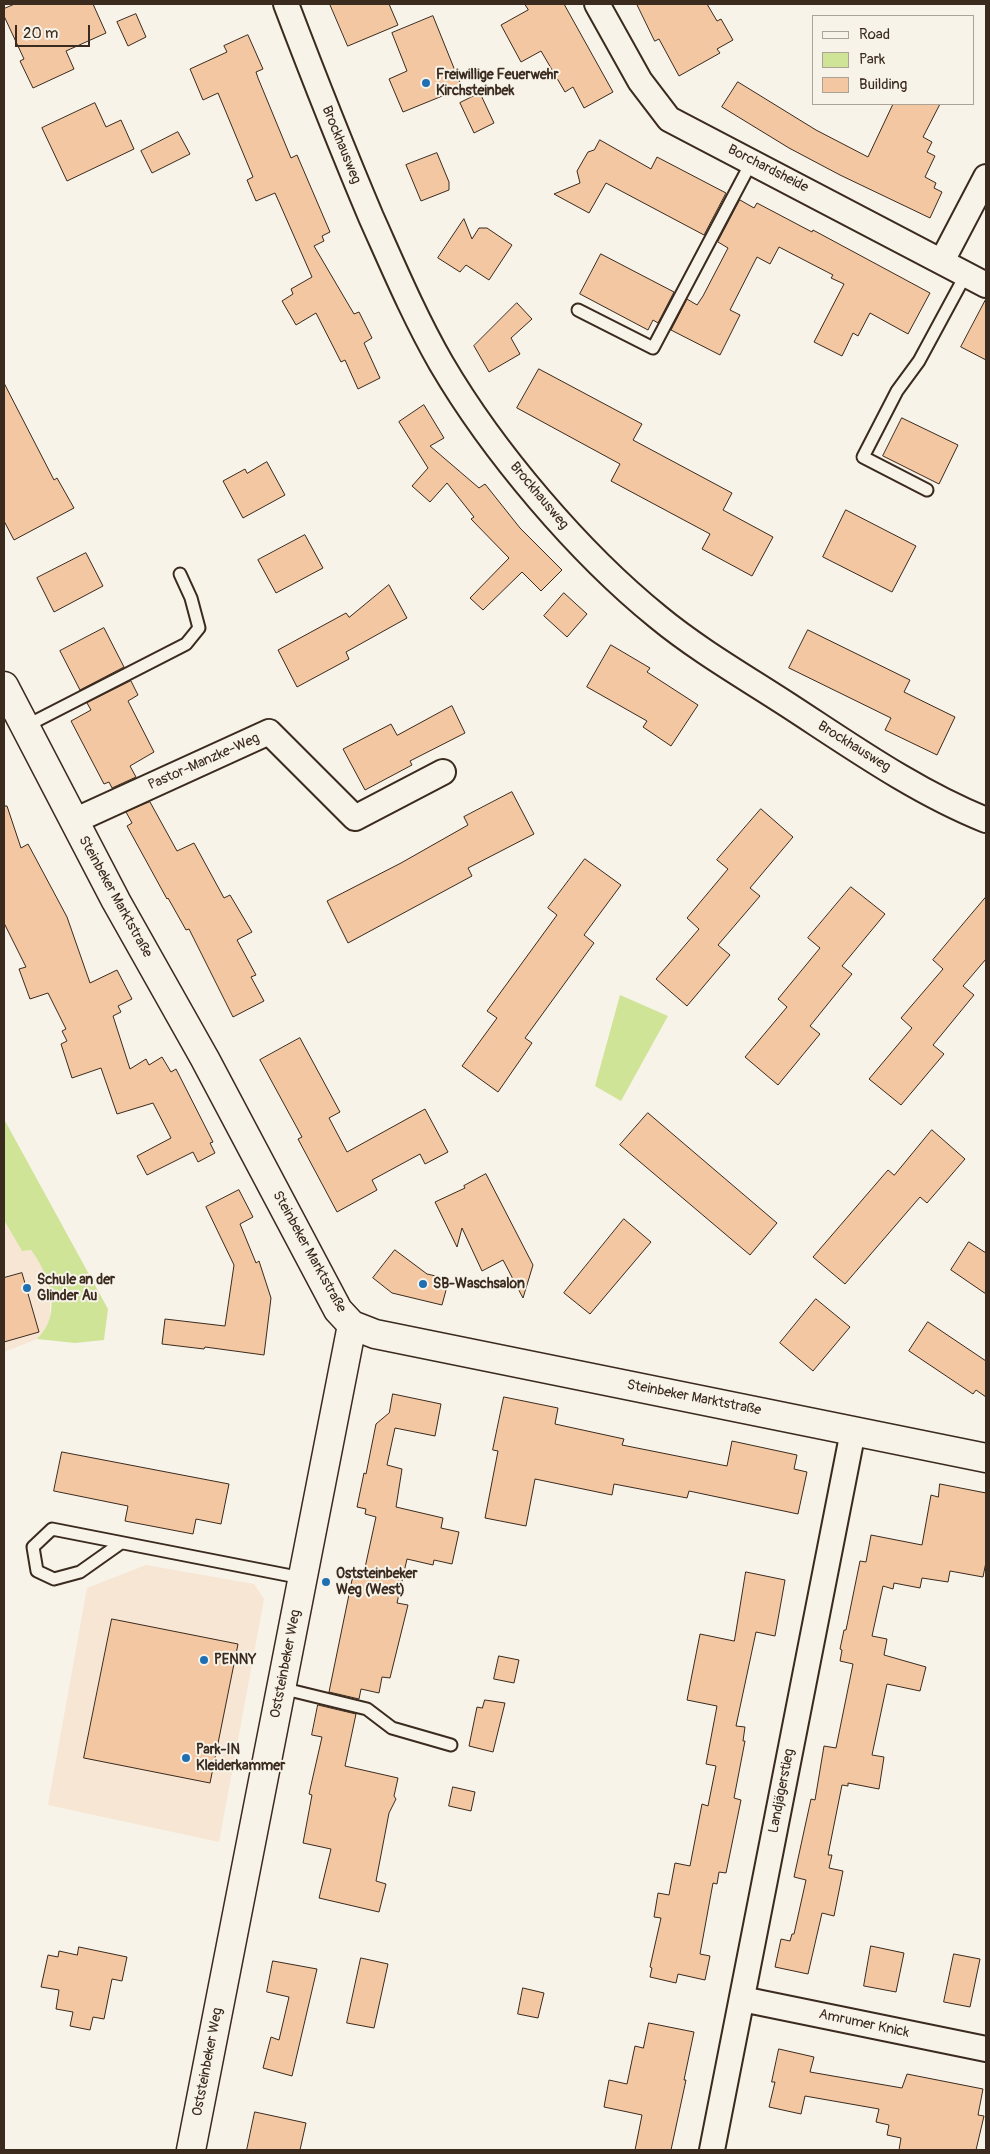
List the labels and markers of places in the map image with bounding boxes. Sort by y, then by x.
place label: Freiwillige Feuerwehr Kirchsteinbek [436,67,558,100]
marker: Freiwillige Feuerwehr Kirchsteinbek [420,77,432,89]
place label: Schule an der Glinder Au [37,1272,115,1304]
place label: SB-Waschsalon [433,1276,525,1292]
marker: SB-Waschsalon [417,1278,429,1290]
marker: Schule an der Glinder Au [21,1282,33,1294]
place label: Oststeinbeker Weg (West) [336,1566,417,1598]
marker: Oststeinbeker Weg (West) [320,1576,332,1588]
place label: PENNY [214,1652,256,1668]
marker: PENNY [198,1654,210,1666]
place label: Park-IN Kleiderkammer [196,1742,285,1774]
marker: Park-IN Kleiderkammer [180,1752,192,1764]

